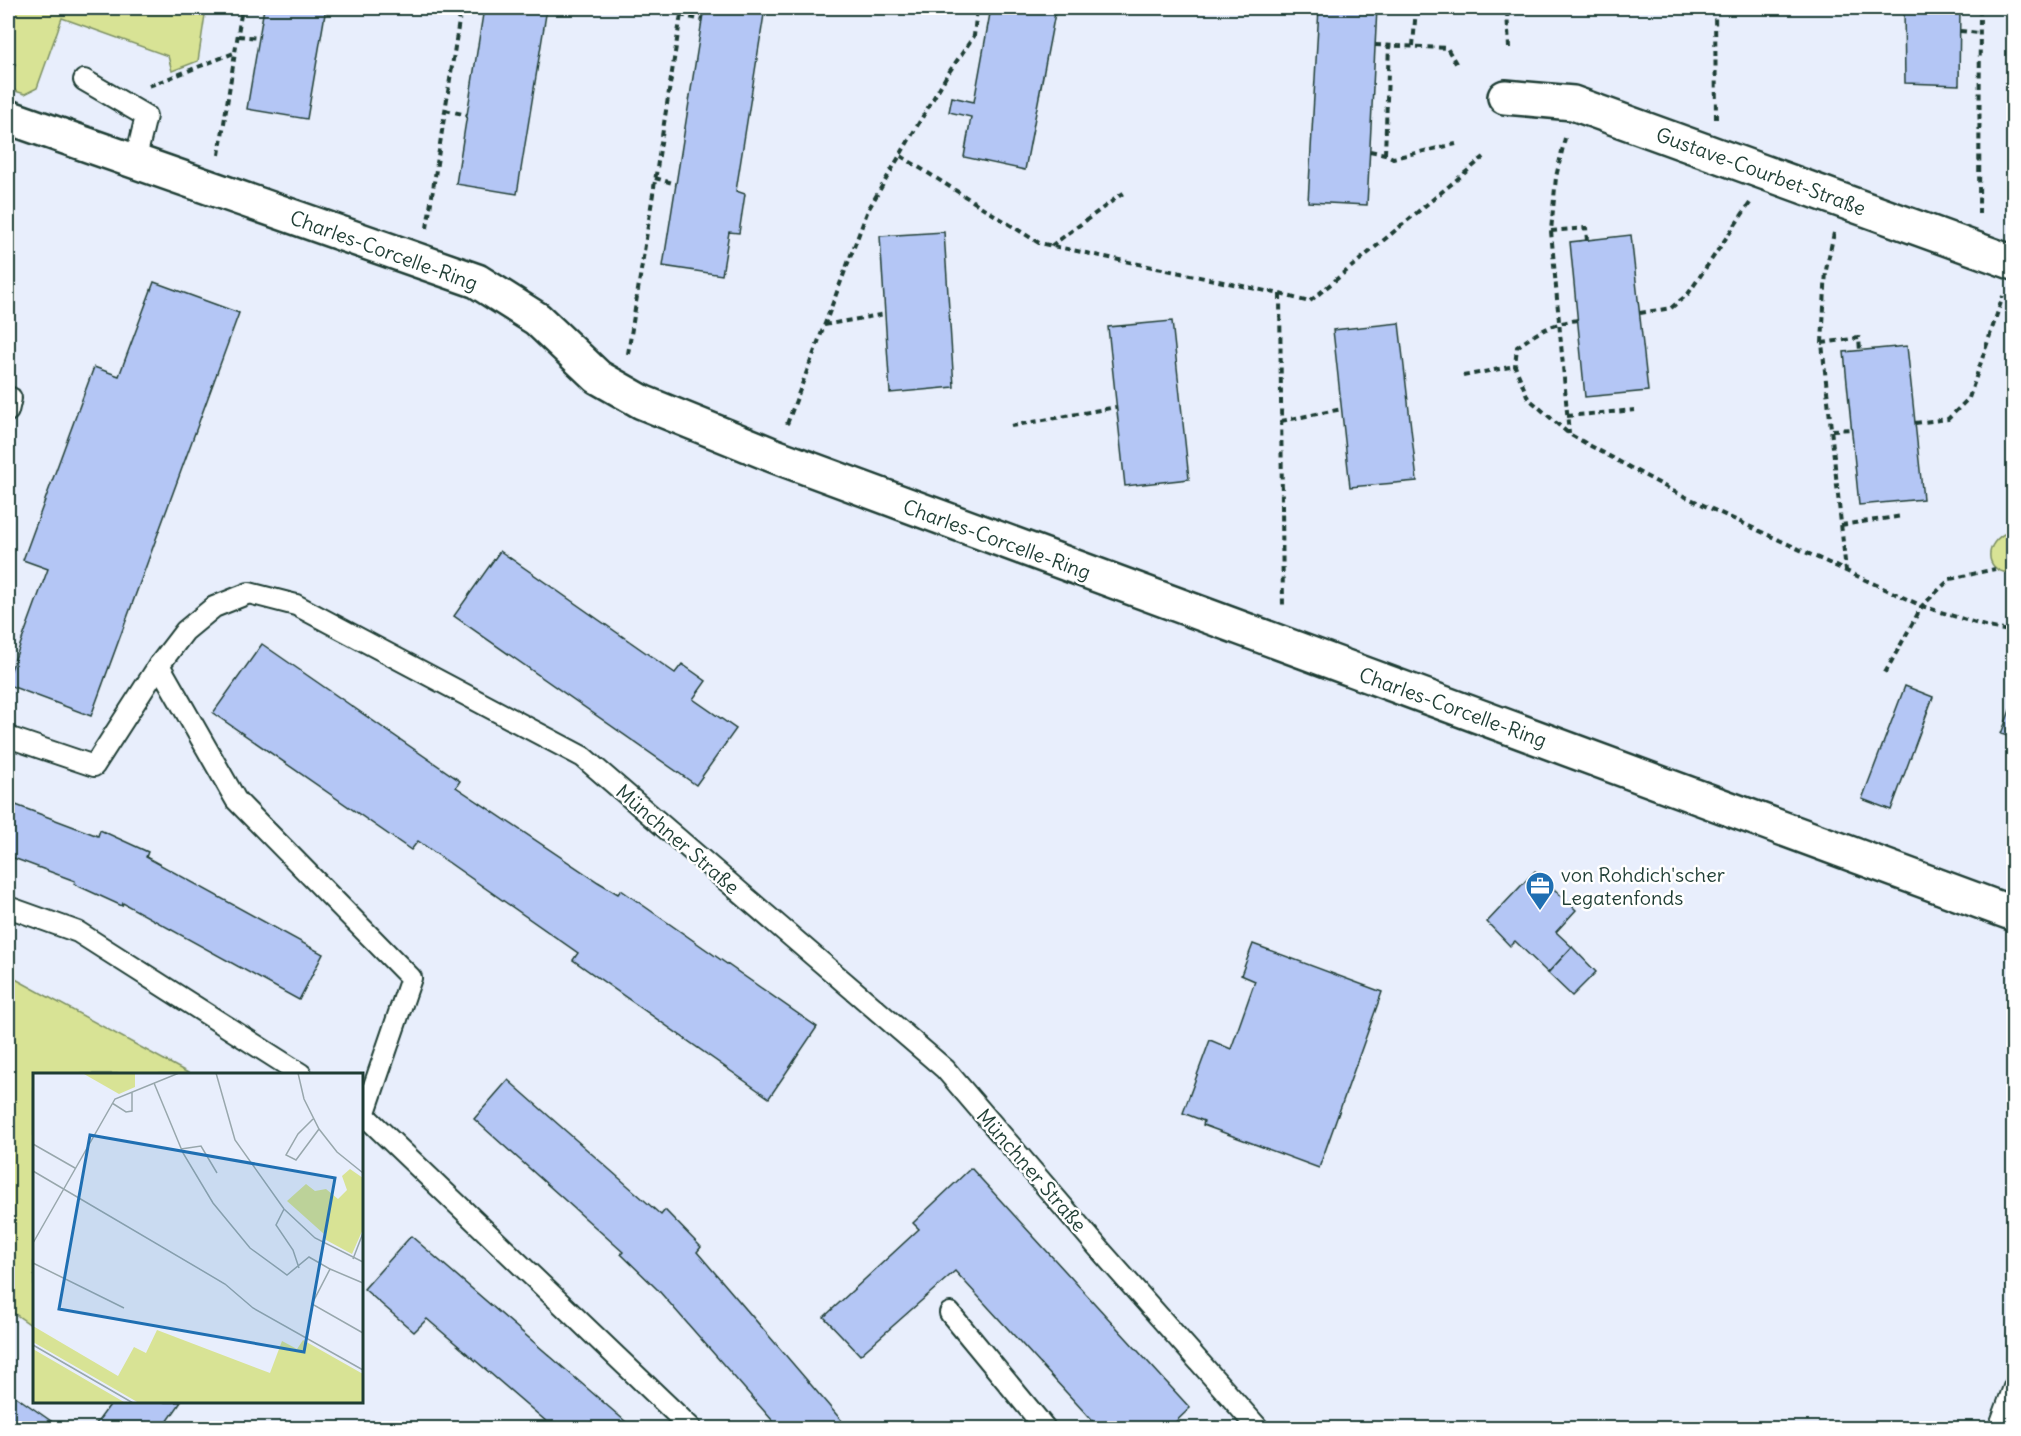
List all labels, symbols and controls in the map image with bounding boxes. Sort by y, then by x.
street label: Gustave-Courbet-Straße [1653,121,1869,221]
street label: Charles-Corcelle-Ring [287,204,481,296]
street label: Charles-Corcelle-Ring [900,493,1094,585]
street label: Charles-Corcelle-Ring [1356,661,1550,753]
street label: Münchner Straße [611,779,745,899]
place label: von Rohdich'scher Legatenfonds [1561,862,1725,910]
office icon: von Rohdich'scher Legatenfonds [1524,870,1556,912]
inset map [33,1073,363,1403]
street label: Münchner Straße [972,1103,1092,1237]

